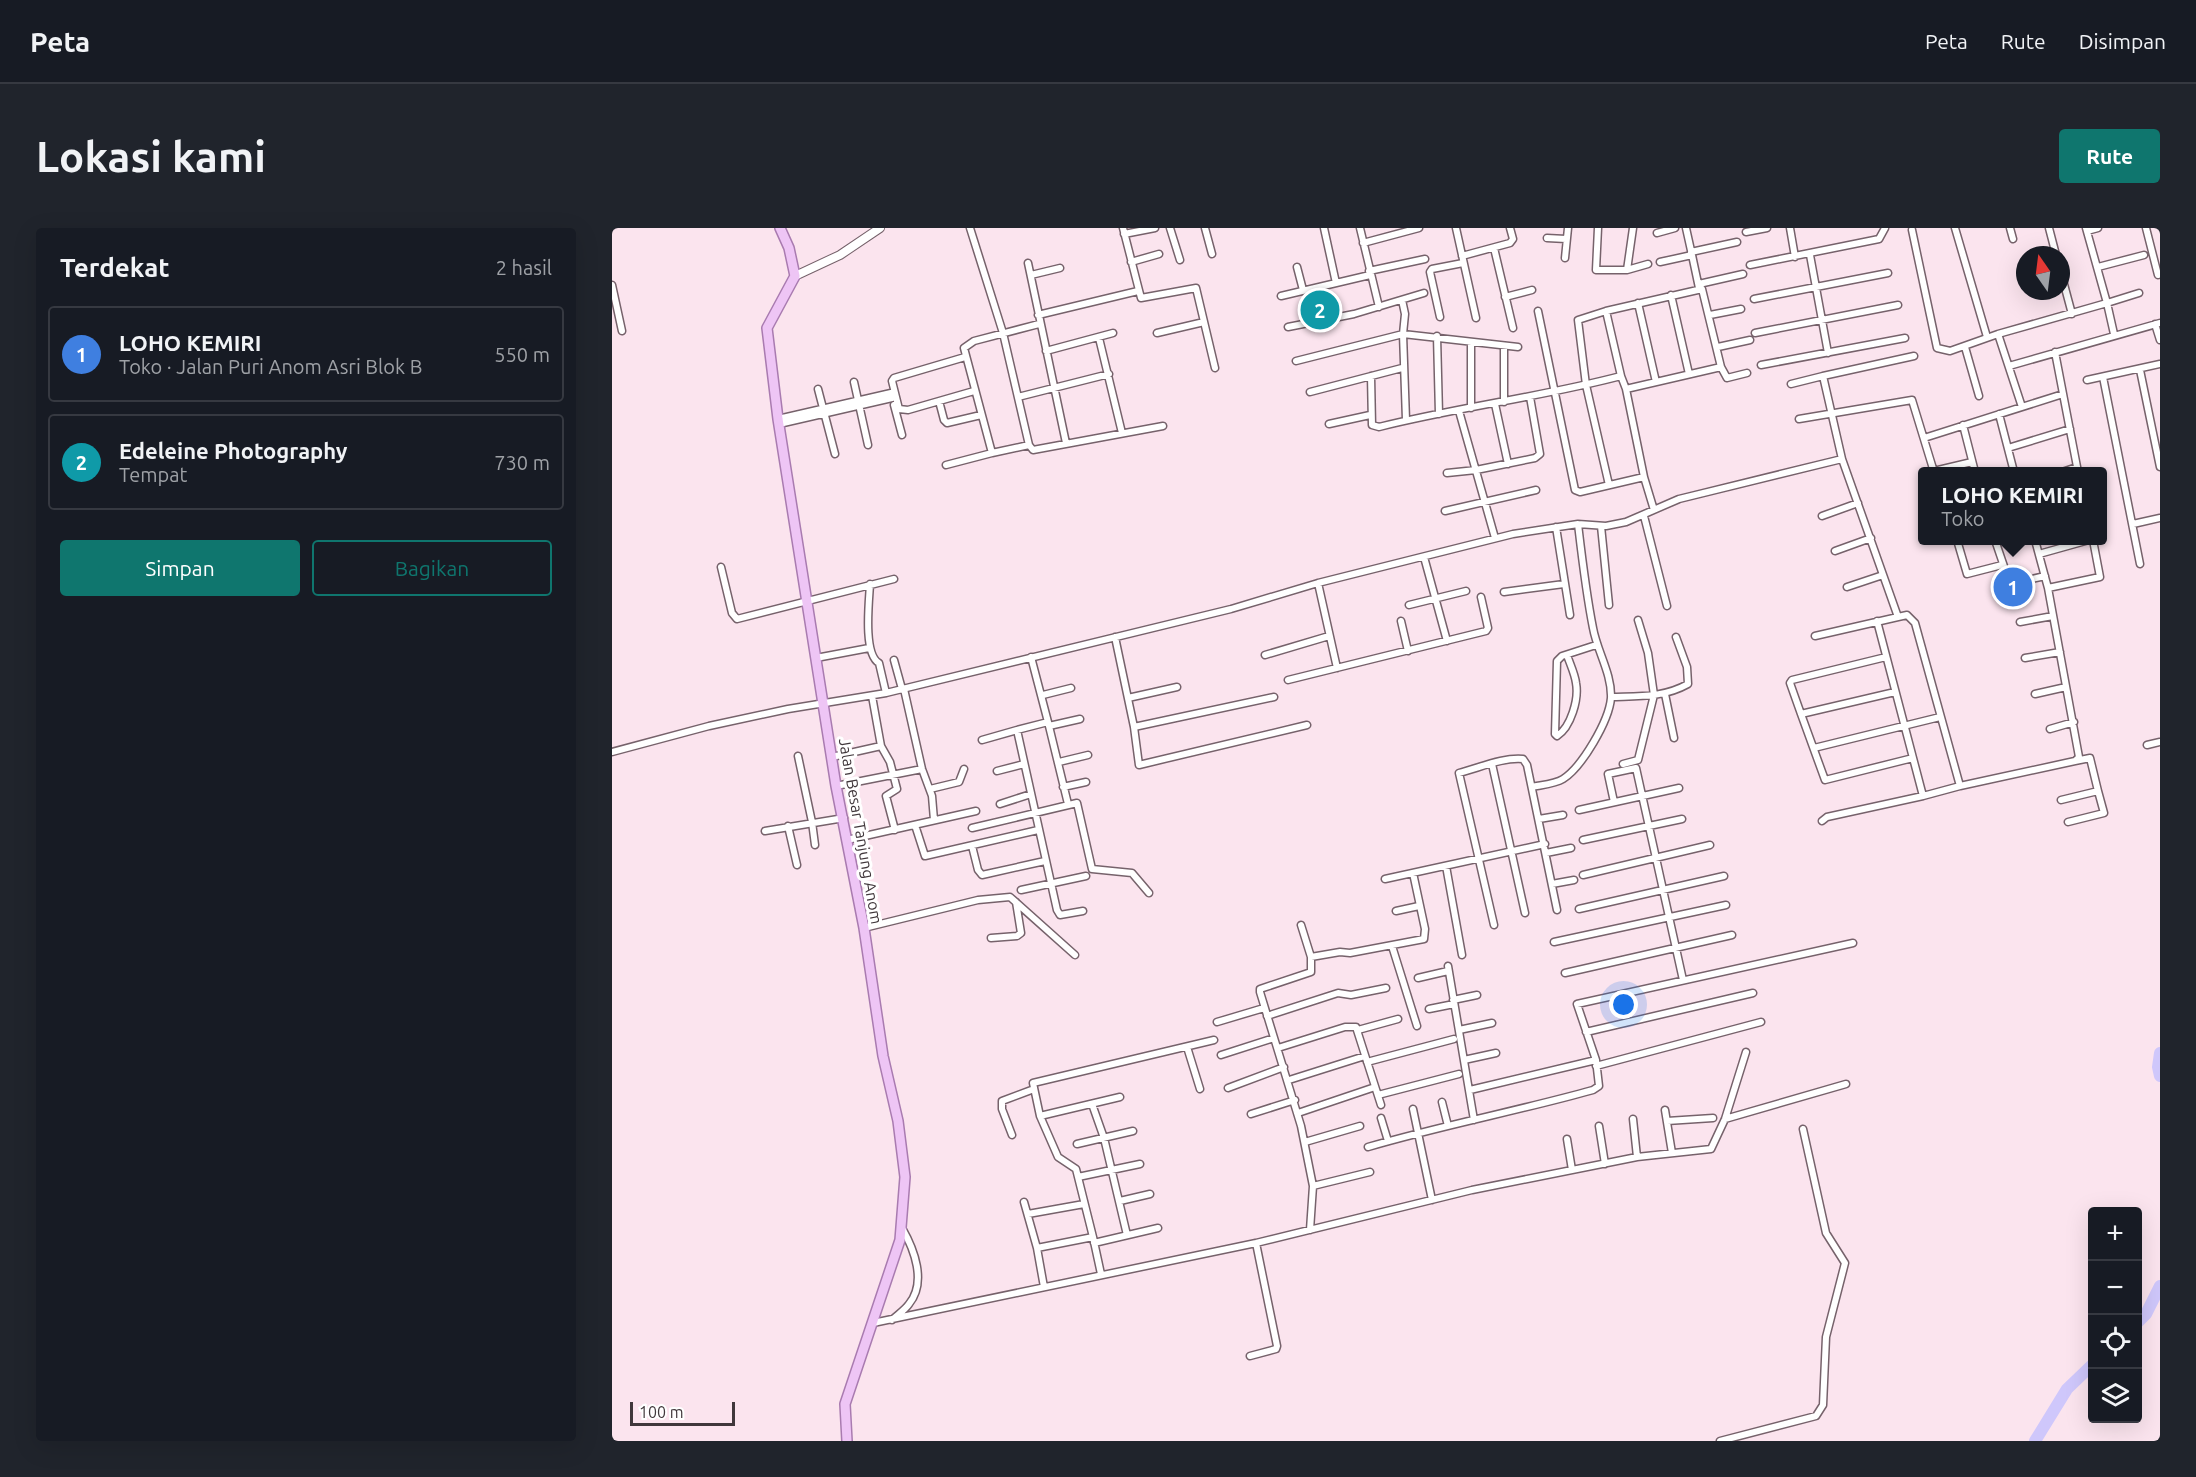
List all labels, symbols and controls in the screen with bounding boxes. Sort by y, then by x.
text: Peta [30,26,90,57]
text: Peta [1925,29,1968,53]
text: Rute [2001,29,2046,53]
text: Disimpan [2079,29,2166,53]
button: Rute [2059,129,2160,183]
text: Lokasi kami [36,133,266,180]
north arrow [2016,246,2070,300]
text: Terdekat [60,253,170,282]
text: 2 hasil [496,256,552,279]
pin: 2 [1300,288,1340,332]
text: LOHO KEMIRI [119,330,261,355]
text: 1 [76,343,87,366]
text: 550 m [494,343,550,366]
text: Toko · Jalan Puri Anom Asri Blok B [119,355,422,378]
text: Edeleine Photography [119,438,348,463]
text: 2 [76,451,87,474]
text: 730 m [494,451,550,474]
text: Tempat [119,463,187,486]
popup [1918,467,2107,545]
text: LOHO KEMIRI [1941,482,2084,507]
text: Toko [1941,507,1985,530]
button: Simpan [60,540,300,596]
button: Bagikan [312,540,552,596]
pin: 1 [1994,564,2032,610]
street label: Jalan Besar Tanjung Anom [836,737,886,925]
your location [1609,990,1638,1019]
map controls [2088,1207,2142,1423]
button: + [2088,1207,2142,1261]
button: − [2088,1261,2142,1315]
button: locate [2088,1315,2142,1369]
button: layers [2088,1369,2142,1423]
scale bar [630,1399,735,1426]
text: 100 m [639,1403,684,1421]

